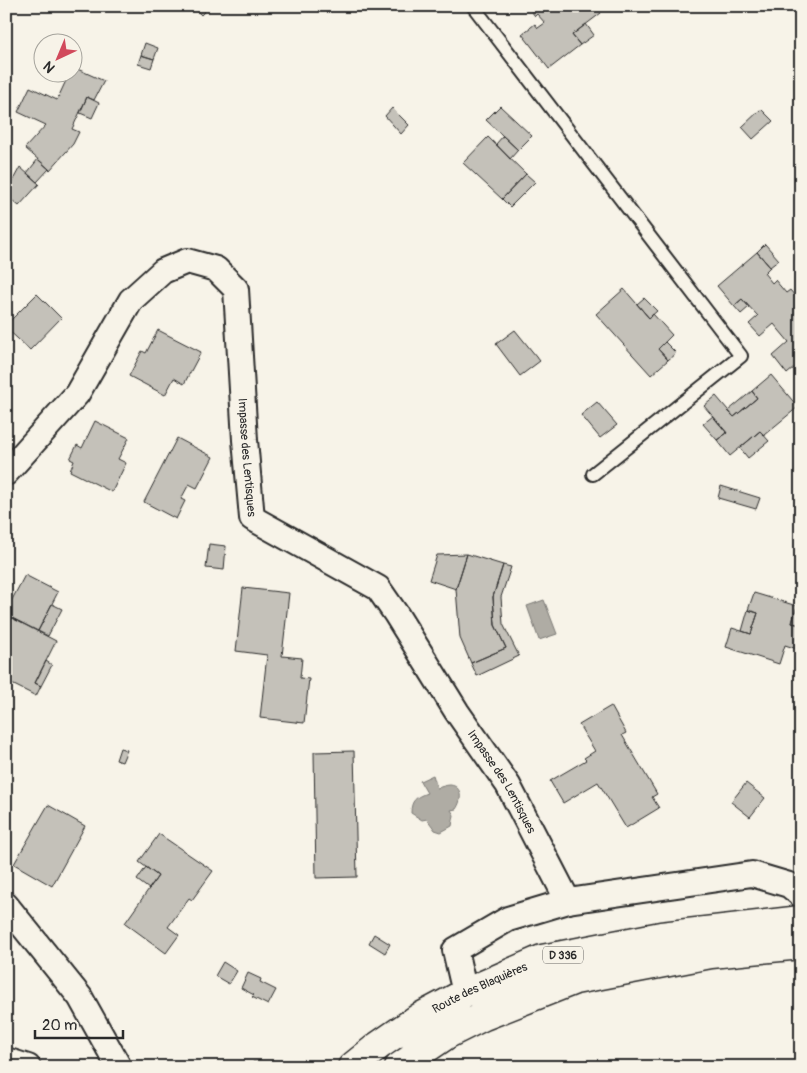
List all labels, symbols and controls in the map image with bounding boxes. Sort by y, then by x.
north arrow [32,32,82,82]
text: N [40,58,59,76]
street label: Impasse des Lentisques [235,398,259,518]
street label: Impasse des Lentisques [464,727,539,837]
road number: D 336 [543,946,583,964]
street label: Route des Blaquières [430,959,530,1017]
scale bar [35,1008,122,1040]
text: 20 m [42,1016,77,1035]

